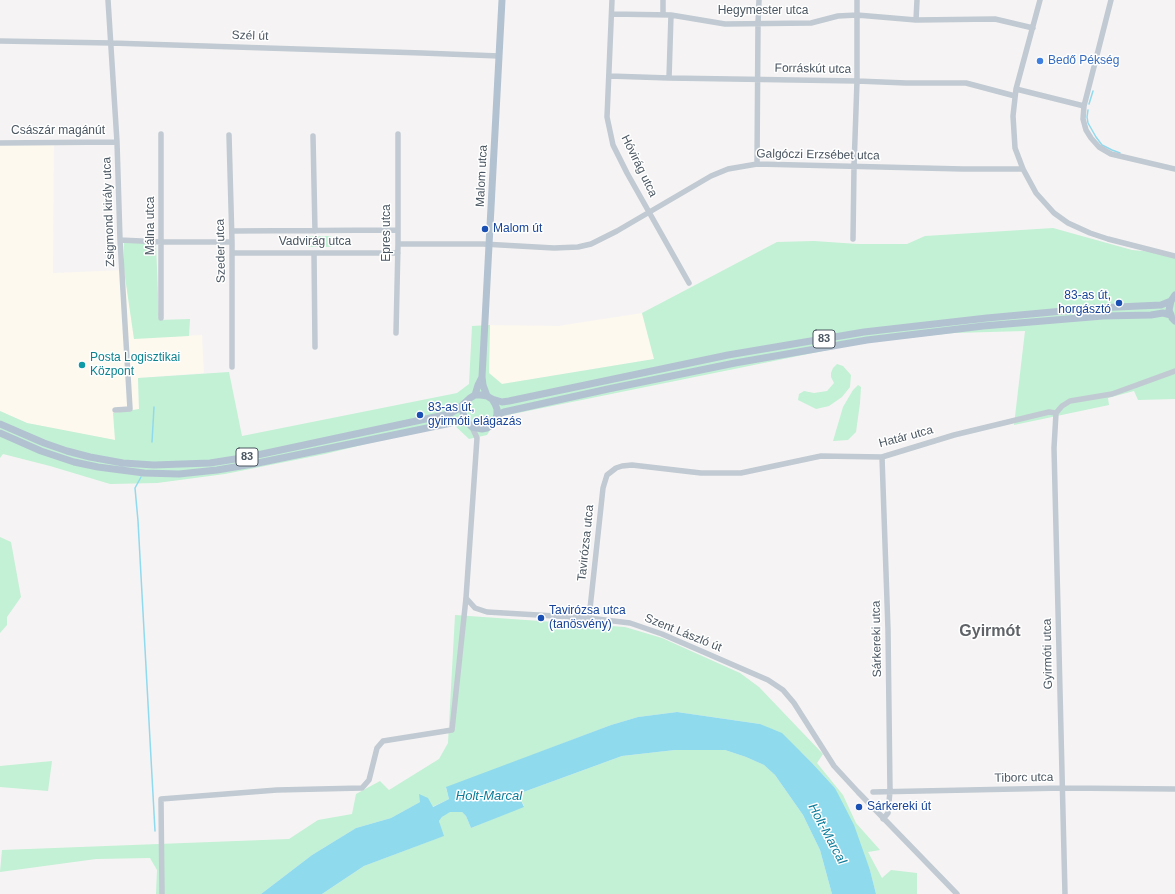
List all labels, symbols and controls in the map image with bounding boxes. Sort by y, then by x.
street label: Hegymester utca [718,4,808,18]
street label: Szél út [231,28,269,44]
place label: Bedő Pékség [1048,54,1119,68]
marker: Bedő Pékség [1035,56,1045,66]
street label: Forráskút utca [775,61,851,77]
street label: Császár magánút [11,124,105,138]
street label: Hóvirág utca [618,133,660,199]
street label: Malom utca [473,145,491,207]
street label: Galgóczi Erzsébet utca [756,147,880,163]
street label: Zsigmond király utca [100,157,118,267]
street label: Málna utca [144,197,158,255]
street label: Epres utca [380,204,394,262]
street label: Szeder utca [213,219,229,283]
place label: Malom út [493,222,542,236]
marker: Malom út [480,224,490,234]
street label: Vadvirág utca [279,235,351,249]
place label: 83-as út, horgásztó [1058,289,1111,317]
marker: 83-as út, horgásztó [1114,298,1124,308]
road number: 83 [813,330,835,348]
place label: Posta Logisztikai Központ [90,351,180,379]
marker: Posta Logisztikai Központ [77,360,87,370]
place label: 83-as út, gyirmóti elágazás [428,401,521,429]
marker: 83-as út, gyirmóti elágazás [415,410,425,420]
street label: Határ utca [877,423,935,451]
road number: 83 [236,448,258,466]
street label: Tavirózsa utca [575,504,597,582]
street label: Sárkereki utca [869,601,885,677]
place label: Tavirózsa utca (tanösvény) [549,604,626,632]
street label: Szent László út [642,611,724,655]
marker: Tavirózsa utca (tanösvény) [536,613,546,623]
street label: Gyirmóti utca [1040,619,1056,689]
district label: Gyirmót [959,622,1021,642]
street label: Tiborc utca [994,770,1054,786]
water label: Holt-Marcal [456,788,522,804]
place label: Sárkereki út [867,800,931,814]
water label: Holt-Marcal [805,801,849,867]
marker: Sárkereki út [854,802,864,812]

